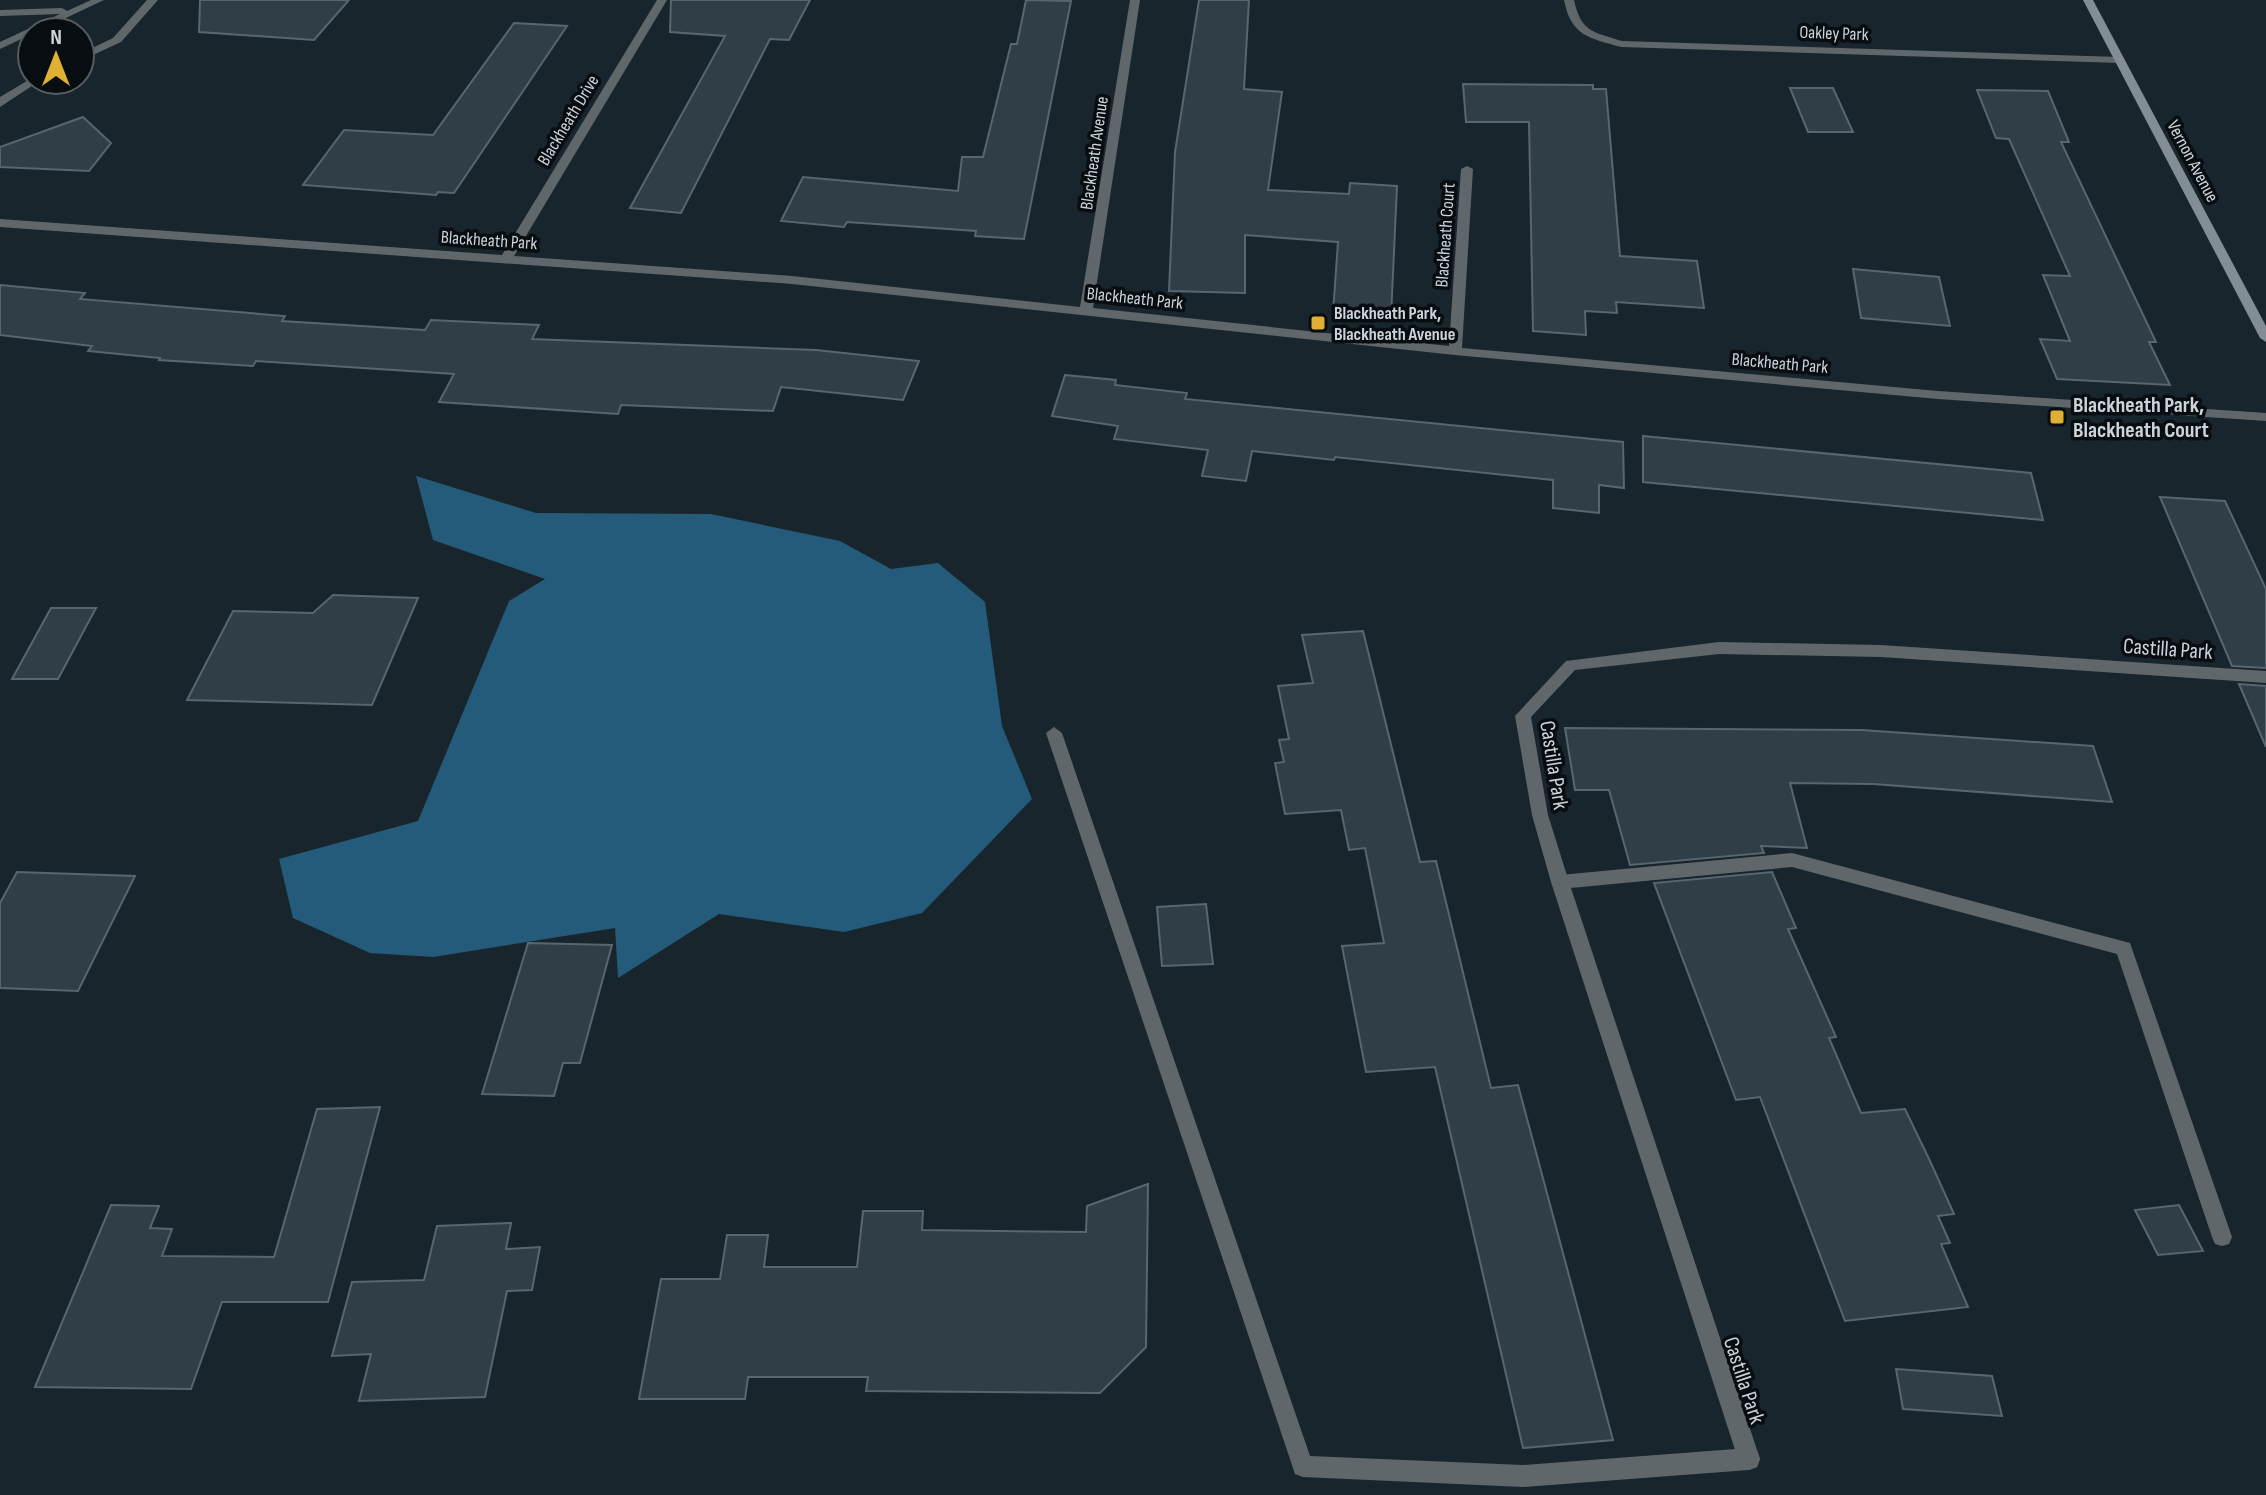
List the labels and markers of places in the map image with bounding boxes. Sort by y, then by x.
place label: Blackheath Park, Blackheath Avenue [1334,303,1455,345]
marker: Blackheath Park, Blackheath Avenue [1309,314,1327,332]
place label: Blackheath Park, Blackheath Court [2073,392,2209,444]
marker: Blackheath Park, Blackheath Court [2048,408,2066,426]

